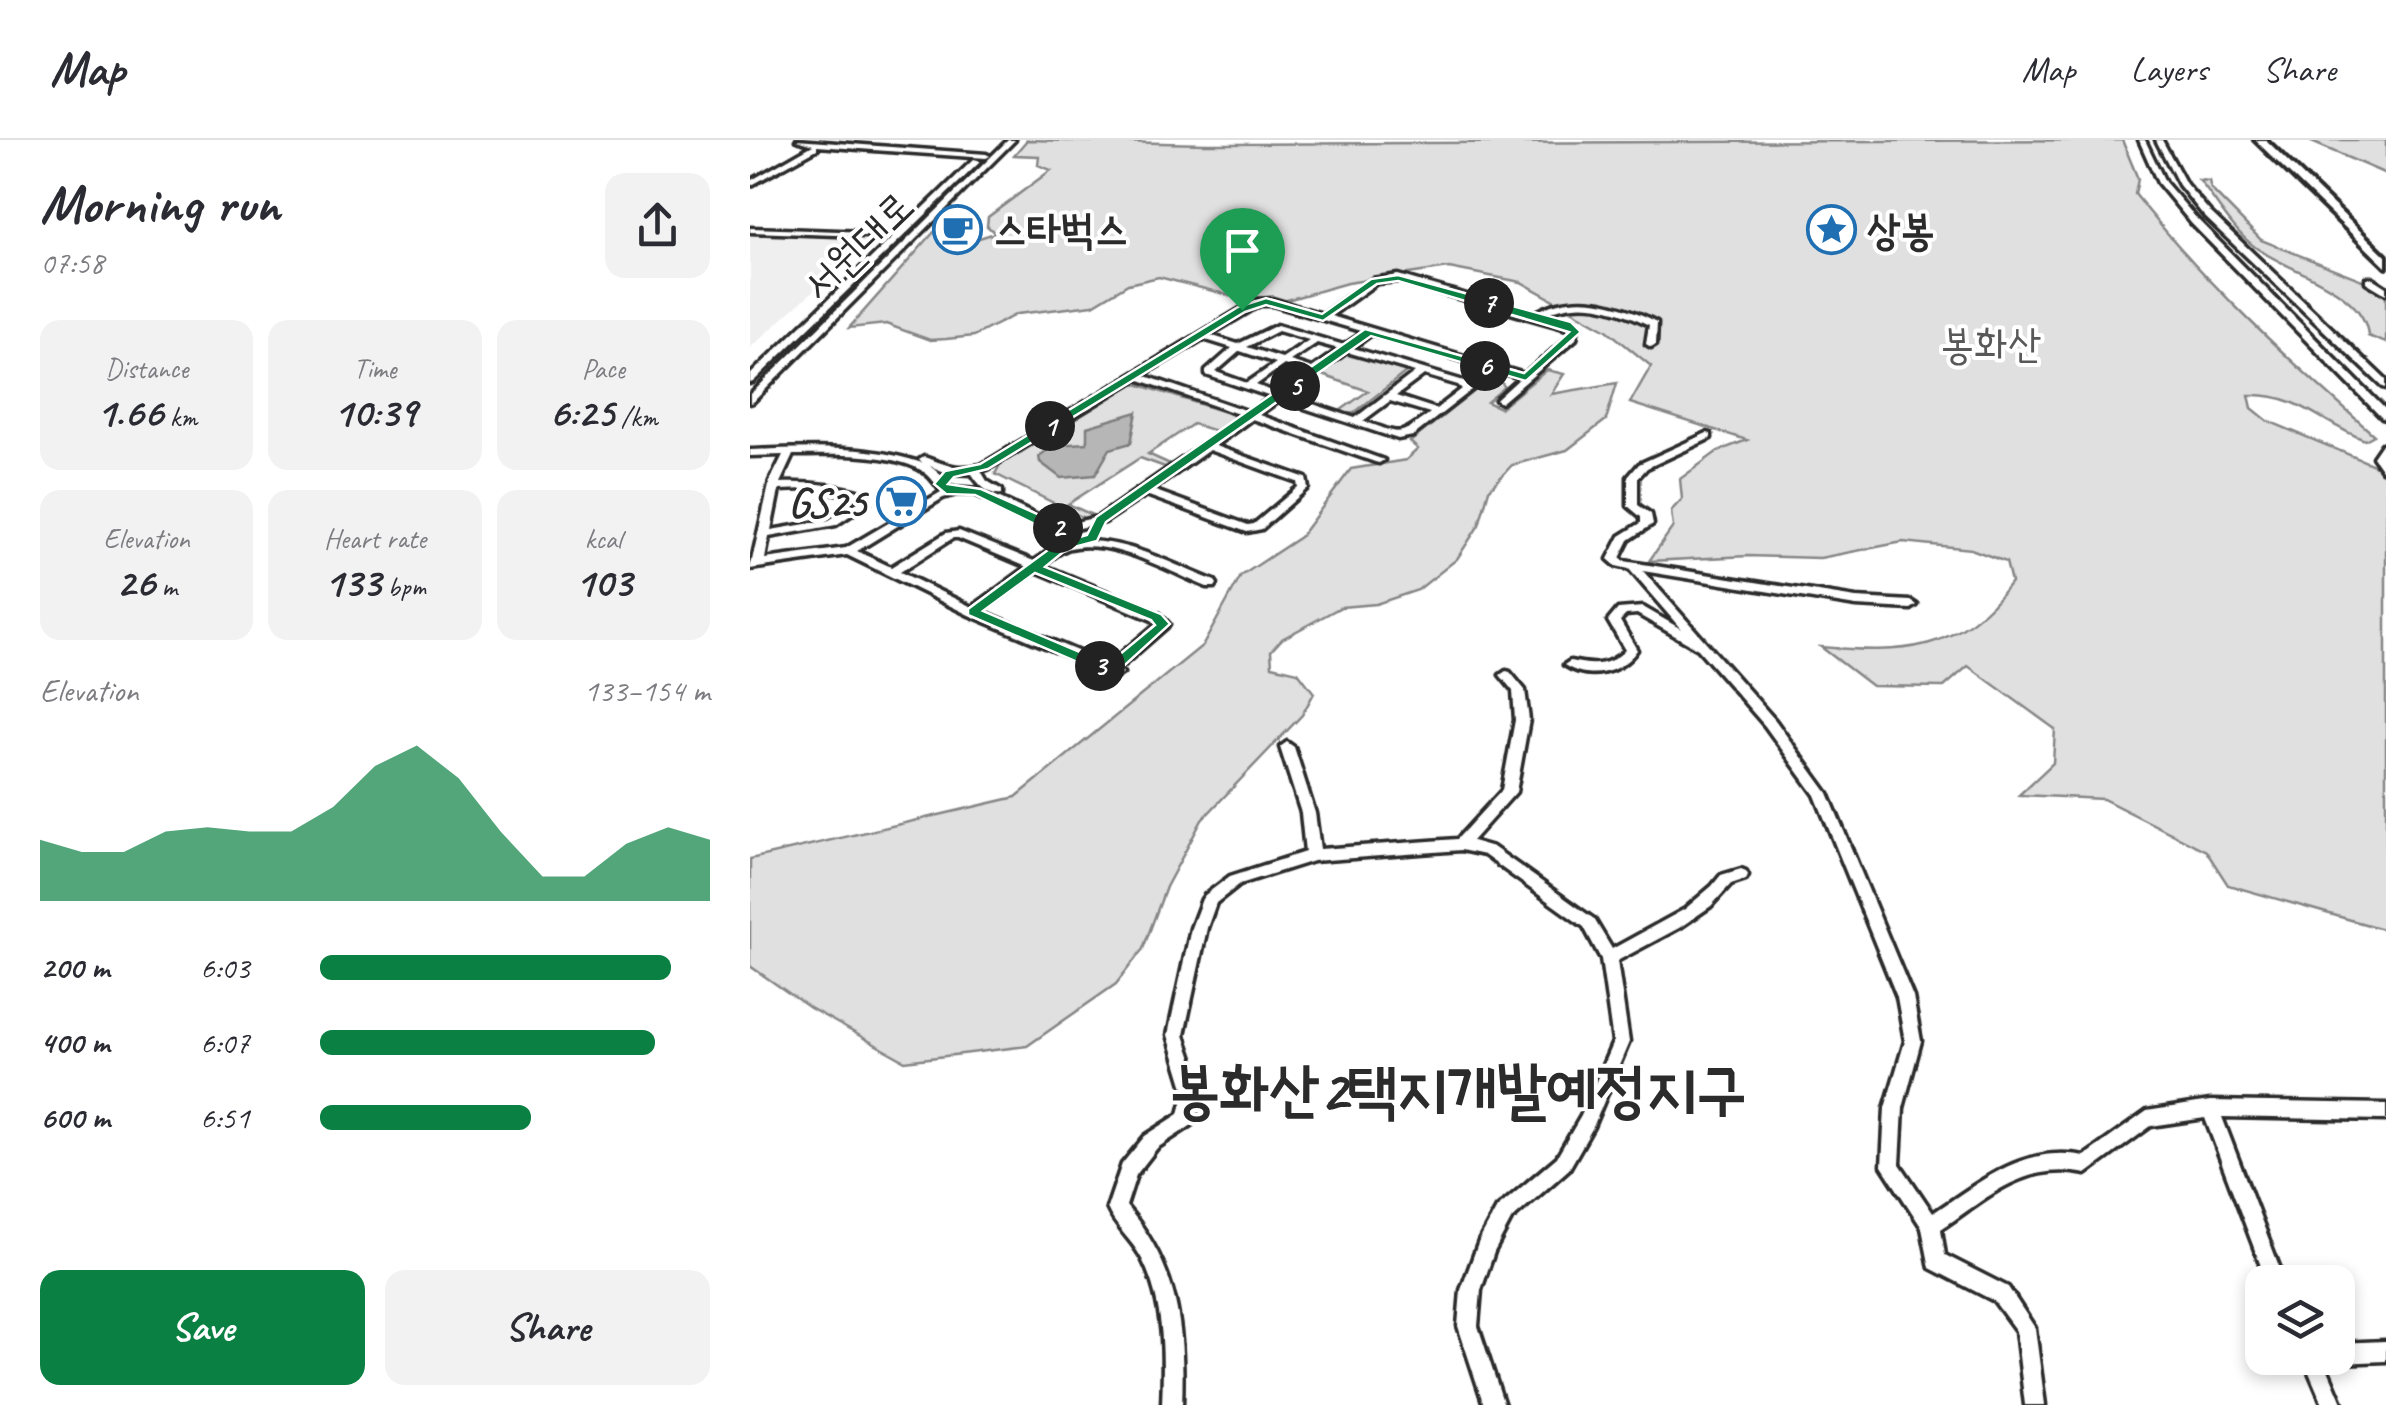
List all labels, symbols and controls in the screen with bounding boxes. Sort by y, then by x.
text: Map [50,39,125,99]
text: Map [2022,47,2075,92]
text: Layers [2130,47,2208,92]
text: Share [2263,47,2336,92]
text: Morning run [40,169,280,239]
button: share [605,173,710,278]
street label: 서원대로 [791,180,925,312]
cafe icon: 스타벅스 [932,203,984,255]
place label: 스타벅스 [993,203,1128,256]
place icon: 상봉 [1806,204,1858,256]
place label: 상봉 [1867,204,1935,257]
pin [1200,208,1285,311]
icon: arrive [1215,223,1270,278]
text: 07:58 [40,242,104,283]
pin: 7 [1464,278,1514,328]
text: 7 [1483,285,1495,320]
park label: 봉화산 [1940,318,2042,371]
pin: 6 [1460,341,1510,391]
text: 6 [1478,348,1492,383]
text: Distance [105,351,188,386]
text: Time [354,351,396,386]
text: Pace [582,351,625,386]
pin: 5 [1270,361,1320,411]
text: 5 [1289,368,1301,403]
text: 1.66 [96,386,163,439]
text: 10:39 [333,386,417,439]
text: 6:25 [549,386,614,439]
text: km [163,399,197,434]
text: /km [614,399,658,434]
pin: 1 [1025,401,1075,451]
text: 1 [1044,408,1056,443]
place label: GS25 [788,476,870,529]
supermarket icon: GS25 [875,476,927,528]
pin: 2 [1033,503,1083,553]
text: 2 [1052,510,1064,545]
text: Elevation [104,521,190,556]
text: Heart rate [324,521,426,556]
text: kcal [585,521,622,556]
text: 26 [116,556,155,609]
text: 133 [324,556,381,609]
text: 103 [575,556,632,609]
text: m [155,569,177,604]
text: bpm [381,569,426,604]
pin: 3 [1075,641,1125,691]
text: 3 [1094,648,1106,683]
text: Elevation [40,670,138,711]
text: 133–154 m [584,670,710,711]
text: 200 m [40,947,109,988]
text: 6:03 [200,947,250,988]
text: 400 m [40,1022,109,1063]
text: 6:07 [200,1022,250,1063]
district label: 봉화산2택지개발예정지구 [1170,1050,1746,1129]
text: 600 m [40,1097,110,1138]
text: 6:51 [200,1097,250,1138]
map controls [2245,1265,2355,1375]
button: layers [2245,1265,2355,1375]
button: Save [40,1270,365,1385]
button: Share [385,1270,710,1385]

